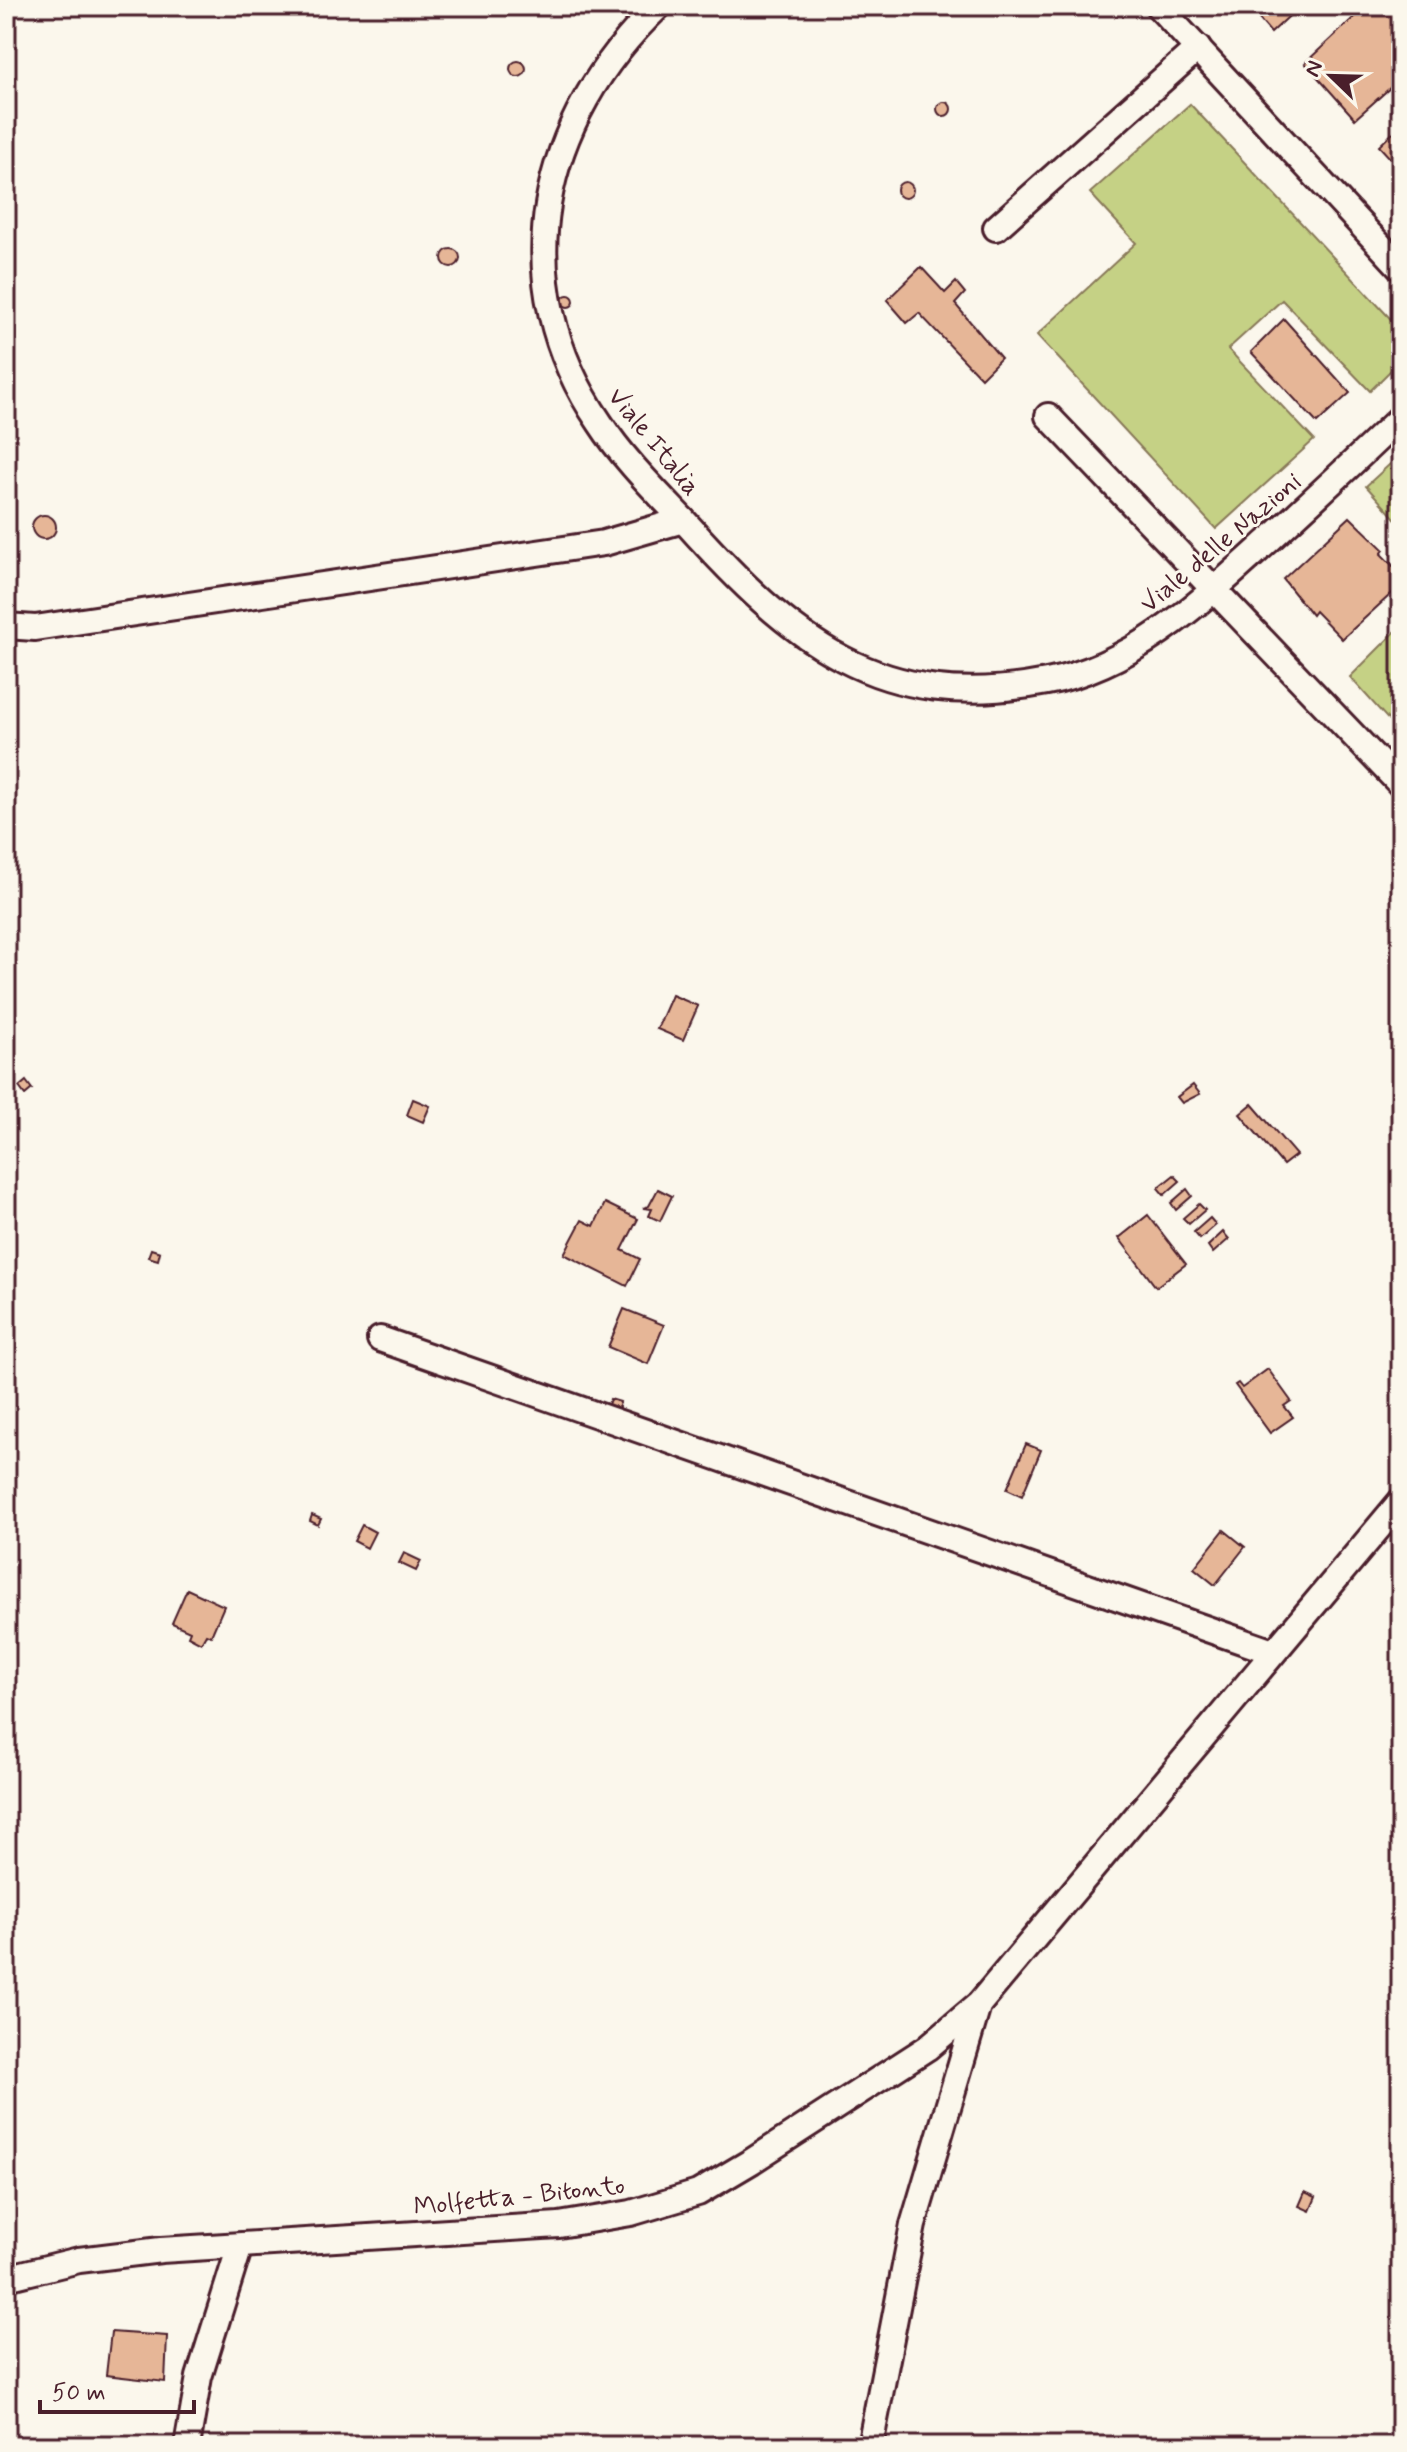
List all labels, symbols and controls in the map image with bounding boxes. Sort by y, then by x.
north arrow [1291,36,1371,116]
text: N [1299,57,1330,81]
street label: Viale Italia [599,381,708,503]
street label: Viale delle Nazioni [1133,466,1309,621]
street label: Molfetta - Bitonto [412,2169,627,2225]
scale bar [40,2364,194,2414]
text: 50 m [52,2378,106,2409]

